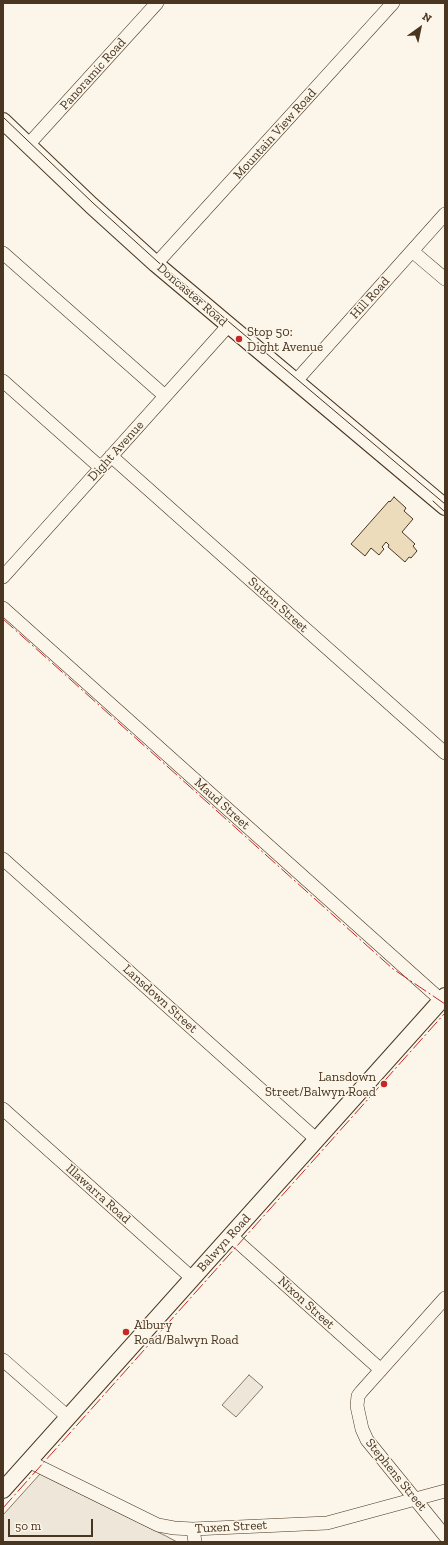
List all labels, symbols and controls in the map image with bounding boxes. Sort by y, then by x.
north arrow [400,8,440,48]
text: N [420,10,434,25]
street label: Panoramic Road [57,35,129,113]
street label: Mountain View Road [230,86,320,182]
street label: Doncaster Road [153,260,231,330]
street label: Hill Road [347,274,393,322]
place label: Stop 50: Dight Avenue [247,324,323,355]
marker: Stop 50: Dight Avenue [234,334,244,344]
street label: Dight Avenue [85,417,147,485]
street label: Sutton Street [245,574,311,636]
street label: Maud Street [191,775,253,833]
street label: Lansdown Street [120,961,200,1037]
place label: Lansdown Street/Balwyn Road [265,1069,376,1100]
marker: Lansdown Street/Balwyn Road [379,1079,389,1089]
street label: Illawarra Road [63,1161,133,1227]
street label: Balwyn Road [194,1211,254,1275]
street label: Nixon Street [274,1274,338,1332]
place label: Albury Road/Balwyn Road [134,1317,239,1348]
marker: Albury Road/Balwyn Road [121,1327,131,1337]
street label: Stephens Street [362,1436,430,1514]
scale bar [10,1511,95,1537]
street label: Tuxen Street [194,1517,268,1537]
text: 50 m [15,1519,41,1533]

